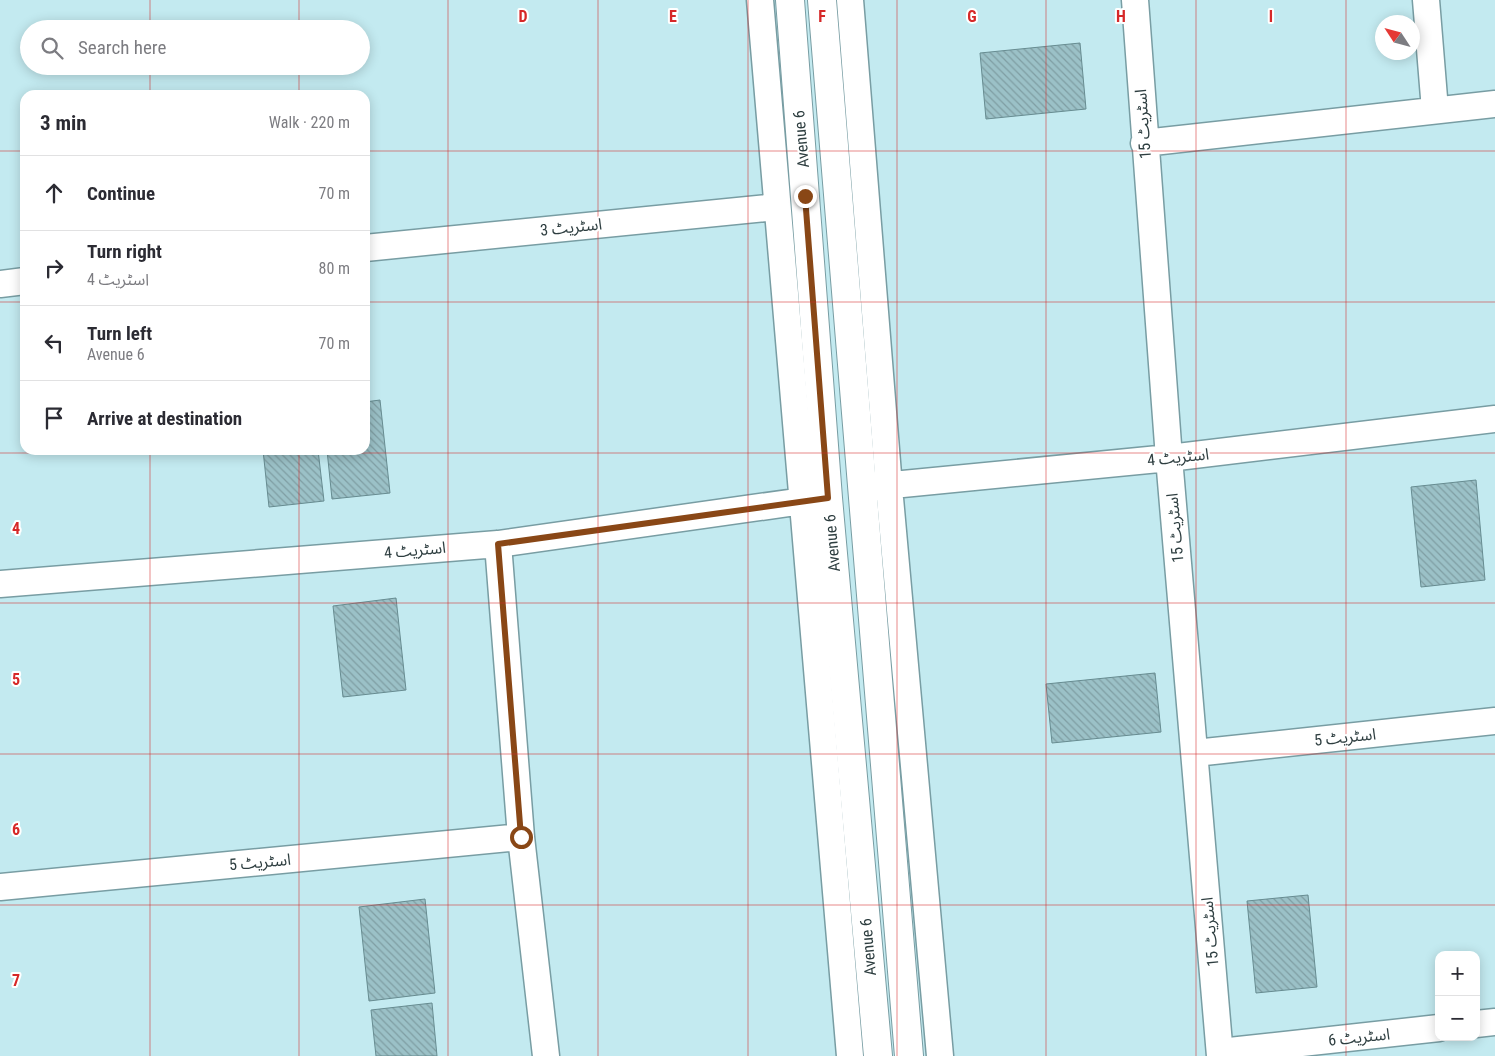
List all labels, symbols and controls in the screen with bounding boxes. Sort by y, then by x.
text: D [518,7,528,26]
text: E [669,7,677,26]
text: F [818,7,826,26]
text: G [967,7,977,26]
text: H [1116,7,1126,26]
text: I [1269,7,1273,26]
north arrow [1375,15,1420,60]
search box [20,20,370,75]
icon: search [38,34,66,62]
text: Search here [78,36,166,59]
street label: اسٹریٹ 15 [1131,88,1155,160]
street label: Avenue 6 [789,109,813,169]
text: 3 min [40,111,87,135]
text: Walk · 220 m [269,113,350,132]
icon: ahead [40,179,68,207]
text: Continue [87,182,155,205]
text: 70 m [318,184,350,203]
route end [794,185,817,208]
street label: اسٹریٹ 3 [539,214,603,240]
text: Turn right [87,240,162,263]
icon: right [40,254,68,282]
text: 80 m [318,259,350,278]
text: اسٹریٹ 4 [87,270,149,289]
text: Turn left [87,322,152,345]
icon: left [40,329,68,357]
text: 70 m [318,334,350,353]
text: Avenue 6 [87,345,145,364]
icon: arrive [40,404,68,432]
text: Arrive at destination [87,407,242,430]
street label: اسٹریٹ 4 [1146,444,1210,470]
street label: اسٹریٹ 15 [1162,492,1188,564]
street label: Avenue 6 [820,513,844,573]
text: 4 [12,519,20,538]
street label: اسٹریٹ 4 [383,538,447,562]
text: 5 [12,670,20,689]
street label: اسٹریٹ 5 [1313,724,1377,750]
text: 6 [12,820,20,839]
route start [510,826,533,849]
street label: اسٹریٹ 5 [228,850,292,874]
street label: اسٹریٹ 15 [1197,896,1223,968]
street label: Avenue 6 [856,917,880,977]
map controls [1435,951,1480,1041]
button: + [1435,951,1480,996]
text: 7 [12,971,20,990]
button: − [1435,996,1480,1041]
street label: اسٹریٹ 6 [1327,1024,1391,1050]

